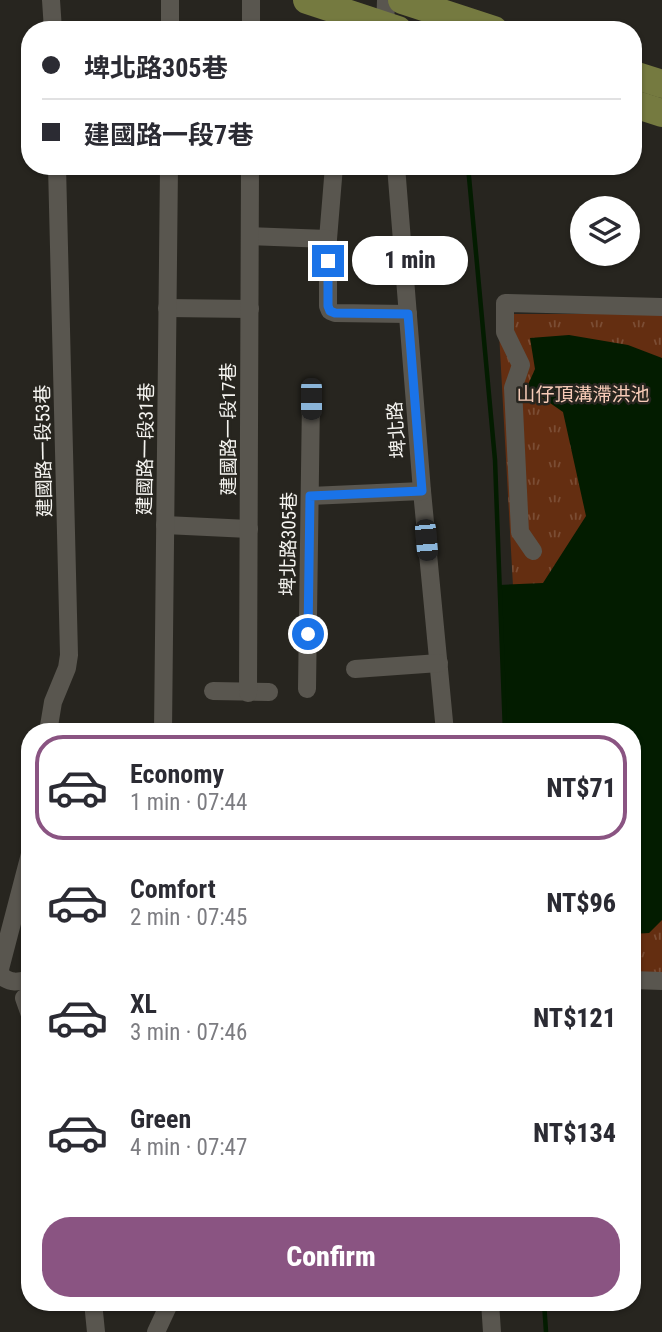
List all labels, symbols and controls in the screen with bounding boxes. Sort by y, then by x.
text: 埤北路305巷 [84,53,227,83]
text: 建國路一段7巷 [84,120,253,150]
map controls [570,196,640,266]
button: layers [570,196,640,266]
callout: 1 min [352,236,468,286]
route end [312,245,344,277]
text: 1 min [384,247,436,274]
street label: 建國路一段17巷 [217,363,240,495]
car [301,378,322,420]
street label: 建國路一段31巷 [133,382,158,516]
park label: 山仔頂溝滯洪池 [516,383,650,406]
street label: 建國路一段53巷 [31,384,56,518]
street label: 埤北路 [383,401,410,459]
street label: 埤北路305巷 [276,492,301,596]
car [414,518,439,562]
route start [292,618,324,650]
icon: car [46,756,109,819]
text: Economy [130,759,224,789]
text: NT$71 [547,773,616,803]
text: 1 min · 07:44 [130,789,247,816]
icon: car [46,871,109,934]
text: Comfort [130,874,216,904]
text: NT$96 [547,888,616,918]
text: 2 min · 07:45 [130,904,247,931]
icon: car [46,986,109,1049]
text: XL [130,989,157,1019]
text: NT$121 [533,1003,616,1033]
text: 3 min · 07:46 [130,1019,247,1046]
icon: car [46,1101,109,1164]
text: Green [130,1104,191,1134]
text: NT$134 [533,1118,616,1148]
text: 4 min · 07:47 [130,1134,247,1161]
button: Confirm [42,1217,620,1297]

